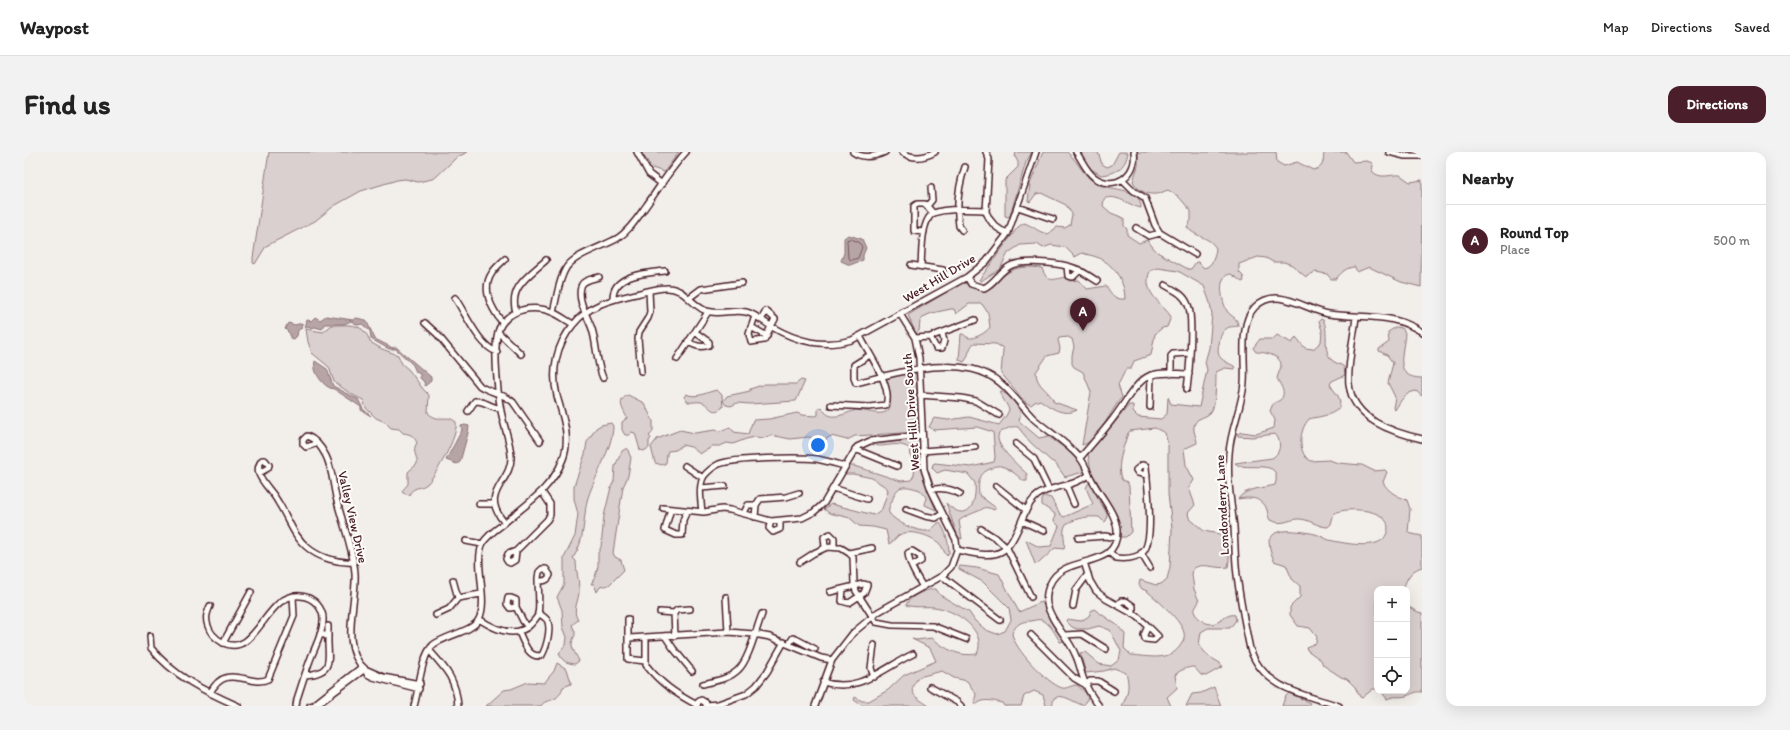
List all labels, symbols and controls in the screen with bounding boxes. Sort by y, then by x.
text: Waypost [20,16,89,39]
text: Map [1603,19,1629,36]
text: Directions [1651,19,1712,36]
text: Saved [1734,19,1770,36]
button: Directions [1668,86,1766,123]
text: Find us [24,87,111,121]
text: Nearby [1462,168,1514,188]
text: Round Top [1500,224,1569,242]
text: A [1471,233,1479,248]
text: 500 m [1713,233,1750,248]
text: Place [1500,242,1530,257]
street label: West Hill Drive [900,250,978,306]
pin: A [1070,298,1096,331]
street label: West Hill Drive South [899,352,923,471]
your location [808,435,828,455]
street label: Londonderry Lane [1212,454,1232,556]
street label: Valley View Drive [335,469,371,565]
map controls [1374,586,1410,694]
button: + [1374,586,1410,622]
button: − [1374,622,1410,658]
button: locate [1374,658,1410,694]

